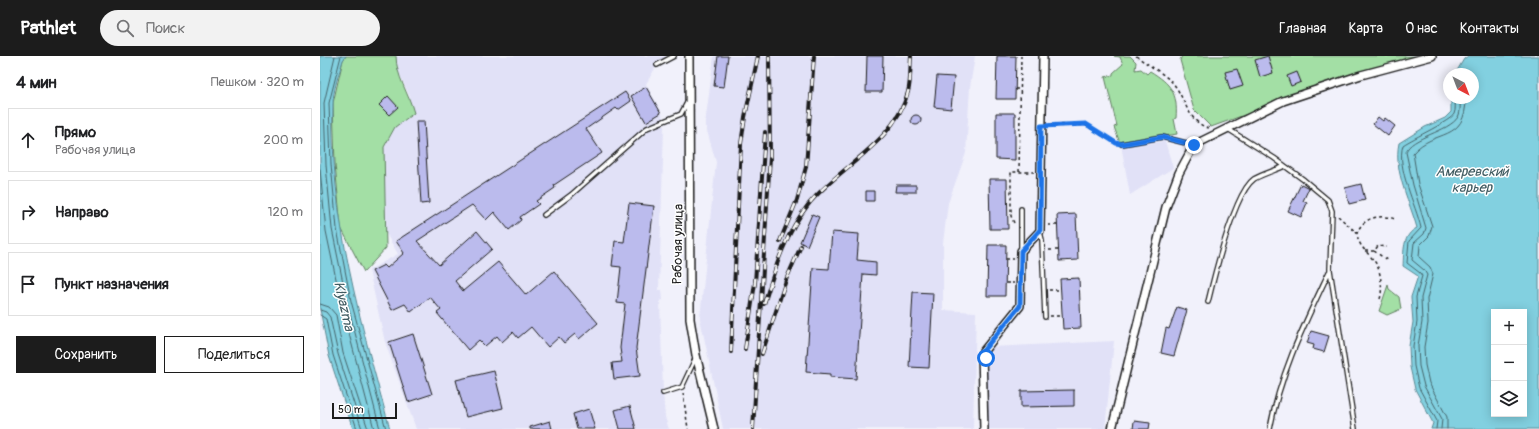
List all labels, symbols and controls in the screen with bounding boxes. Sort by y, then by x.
search box [100,10,380,46]
text: Pathlet [20,16,76,40]
icon: search [114,17,136,39]
text: Поиск [146,19,185,38]
text: Главная [1279,20,1326,37]
text: Карта [1348,20,1383,37]
text: О нас [1405,20,1438,37]
text: Контакты [1460,20,1519,37]
north arrow [1443,68,1479,104]
text: 4 мин [16,72,57,93]
text: Пешком · 320 m [211,74,304,90]
text: Прямо [55,123,96,142]
icon: ahead [17,129,39,151]
text: 200 m [264,132,303,148]
route end [1185,136,1203,154]
text: Рабочая улица [55,142,135,158]
water label: Амеревский карьер [1436,163,1510,196]
icon: right [17,201,39,223]
text: Направо [55,203,109,222]
text: 120 m [267,204,303,220]
street label: Рабочая улица [669,204,687,284]
icon: arrive [17,273,39,295]
text: Пункт назначения [55,275,169,294]
water label: Klyazma [330,279,358,334]
map controls [1491,309,1527,417]
button: + [1491,309,1527,345]
button: Сохранить [16,336,156,373]
button: Поделиться [164,336,304,373]
button: − [1491,345,1527,381]
route start [977,349,995,367]
button: layers [1491,381,1527,417]
scale bar [332,401,397,420]
text: 50 m [338,403,364,416]

